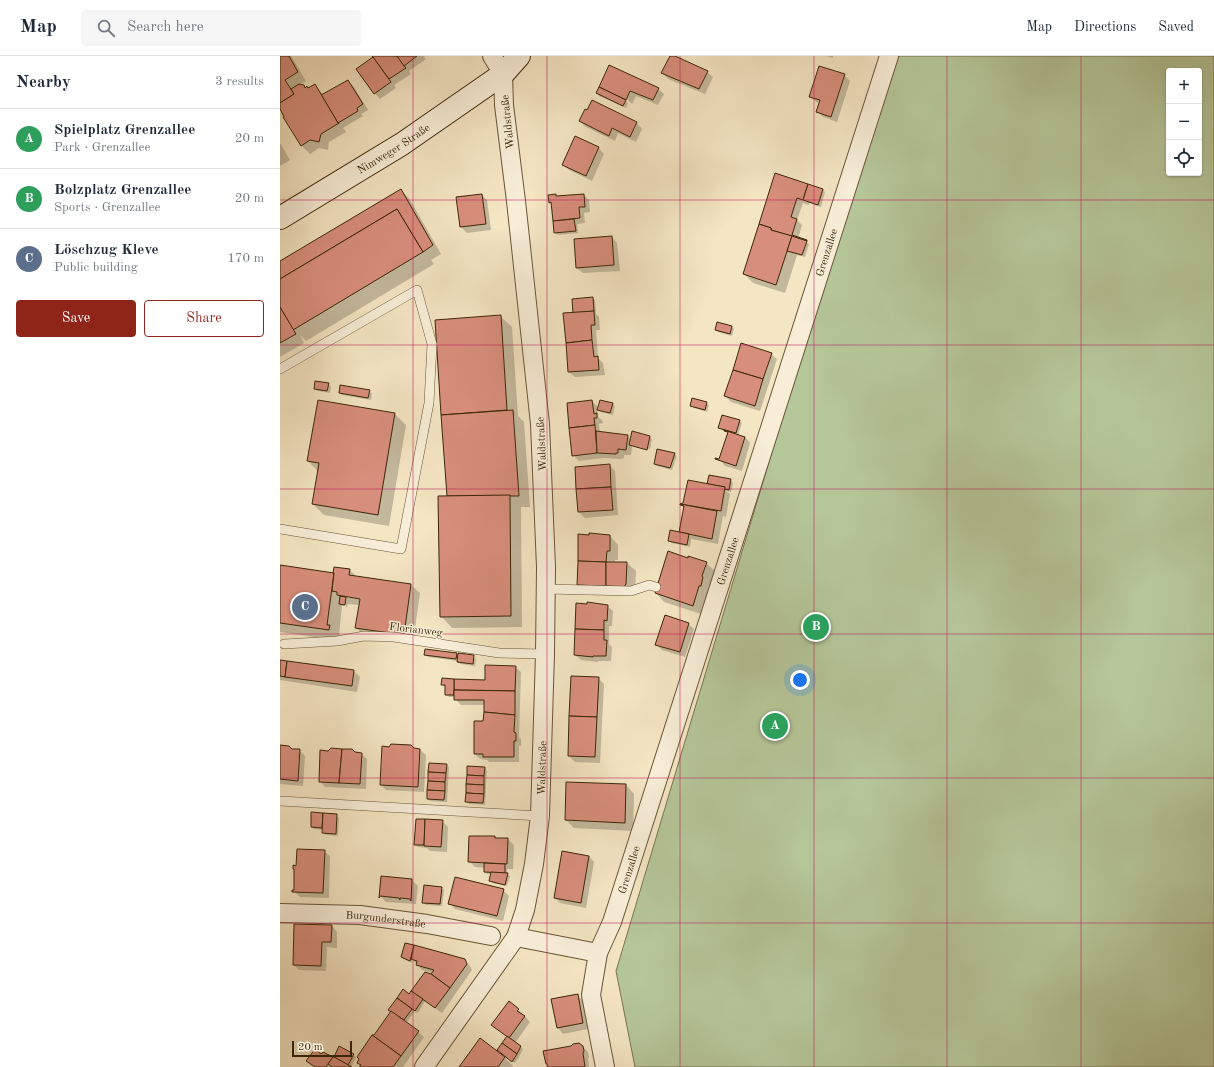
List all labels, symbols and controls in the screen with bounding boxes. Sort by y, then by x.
search box [81,10,361,46]
icon: search [95,17,117,39]
text: Map [20,18,57,37]
text: Search here [127,20,204,35]
text: Map [1026,20,1052,34]
text: Directions [1074,20,1136,34]
text: Saved [1158,20,1194,34]
map controls [1166,68,1202,176]
button: + [1166,68,1202,104]
text: Nearby [16,74,71,91]
text: 3 results [215,75,264,88]
street label: Waldstraße [500,94,517,149]
button: − [1166,104,1202,140]
street label: Nimweger Straße [356,122,432,177]
text: Spielplatz Grenzallee [54,123,195,138]
text: A [24,132,34,145]
text: 20 m [235,132,264,145]
button: locate [1166,140,1202,176]
text: Park · Grenzallee [54,141,151,154]
text: Bolzplatz Grenzallee [54,183,191,198]
text: B [24,192,34,205]
text: 20 m [235,192,264,205]
text: Sports · Grenzallee [54,201,161,214]
street label: Grenzallee [815,227,840,278]
text: Löschzug Kleve [54,243,159,258]
text: C [25,252,33,265]
text: 170 m [227,252,264,265]
text: Public building [54,261,138,274]
button: Save [16,300,136,337]
button: Share [144,300,264,337]
street label: Waldstraße [536,416,549,471]
street label: Grenzallee [716,536,742,587]
pin: C [292,592,318,622]
pin: B [803,612,829,642]
street label: Florianweg [388,622,443,639]
your location [790,670,810,690]
pin: A [762,711,788,741]
street label: Waldstraße [537,741,549,795]
street label: Grenzallee [617,845,643,895]
street label: Burgunderstraße [346,911,426,931]
scale bar [292,1039,352,1058]
text: 20 m [298,1042,323,1053]

